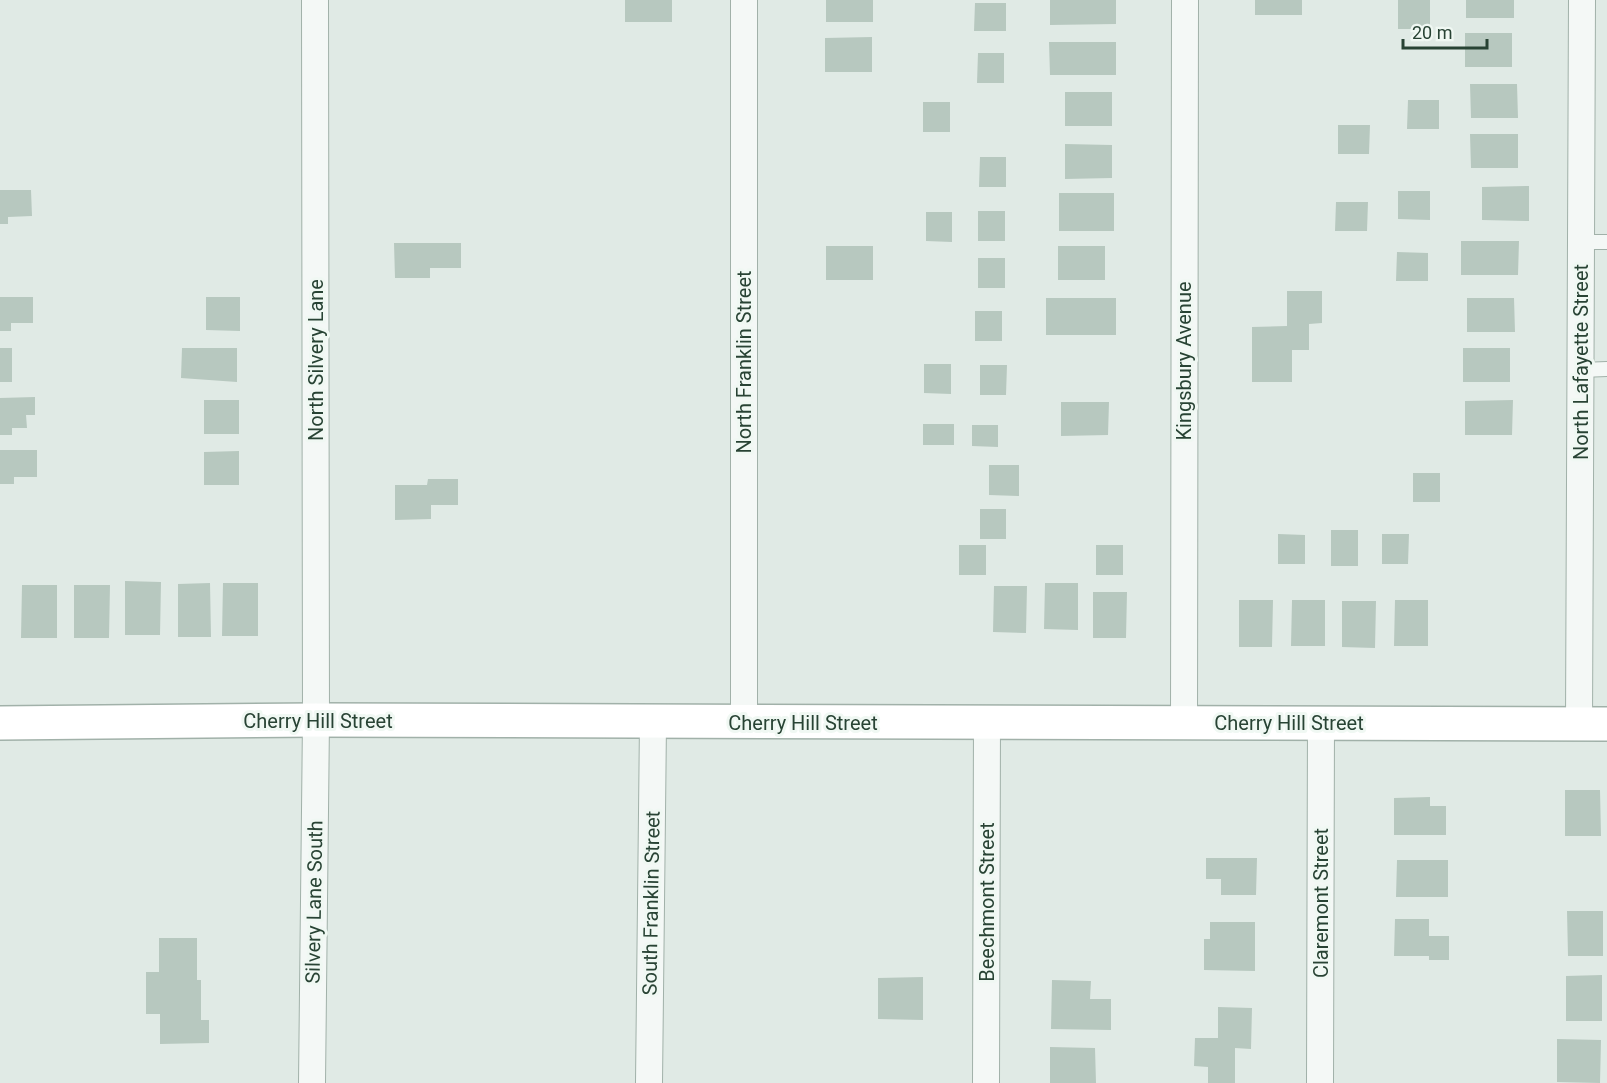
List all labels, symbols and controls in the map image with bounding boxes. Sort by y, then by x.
scale bar [1403,12,1487,50]
text: 20 m [1412,22,1452,43]
street label: North Lafayette Street [1569,264,1593,460]
street label: North Franklin Street [732,270,756,454]
street label: North Silvery Lane [304,279,328,441]
street label: Kingsbury Avenue [1172,281,1196,441]
street label: Cherry Hill Street [243,709,393,733]
street label: Cherry Hill Street [728,711,878,735]
street label: Cherry Hill Street [1214,711,1364,735]
street label: South Franklin Street [637,811,665,995]
street label: Silvery Lane South [301,820,327,984]
street label: Beechmont Street [975,822,999,982]
street label: Claremont Street [1309,828,1333,978]

